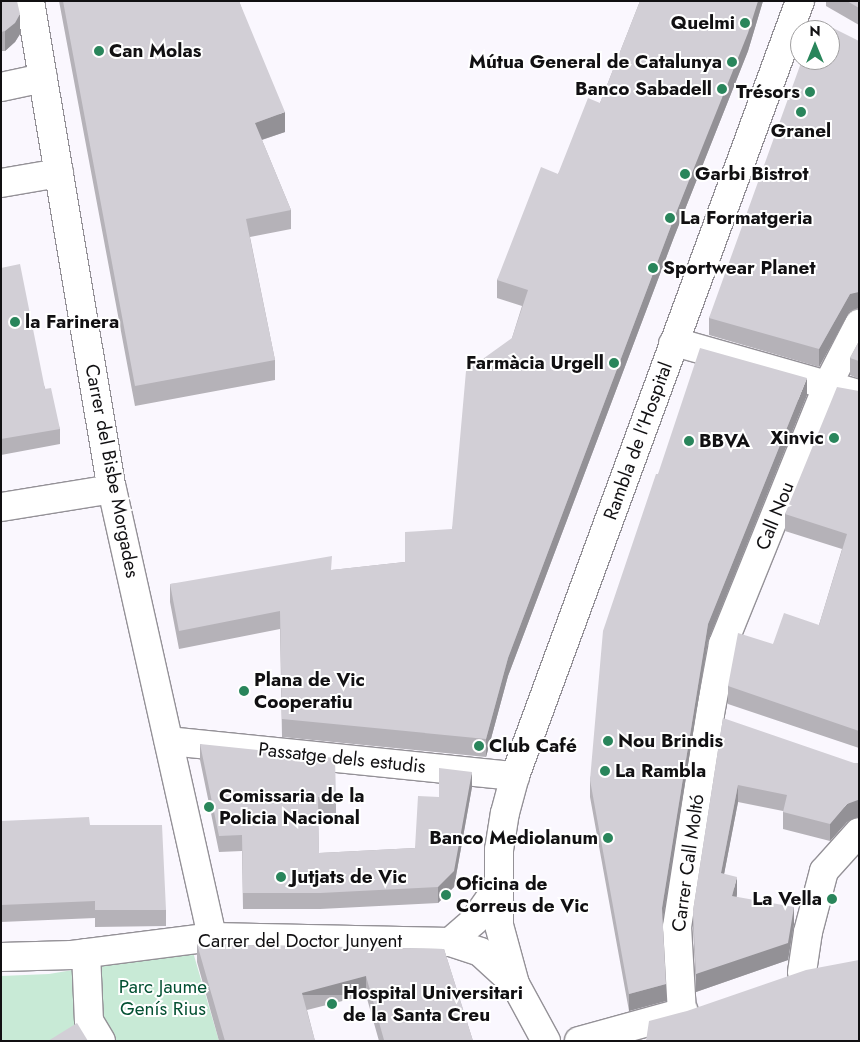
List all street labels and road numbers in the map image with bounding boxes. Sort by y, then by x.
street label: Rambla de l'Hospital [599,359,677,523]
street label: Carrer del Bisbe Morgades [80,362,144,580]
street label: Call Nou [751,479,799,553]
street label: Passatge dels estudis [257,738,427,778]
street label: Carrer Call Moltó [667,793,709,933]
street label: Carrer del Doctor Junyent [198,930,402,952]

